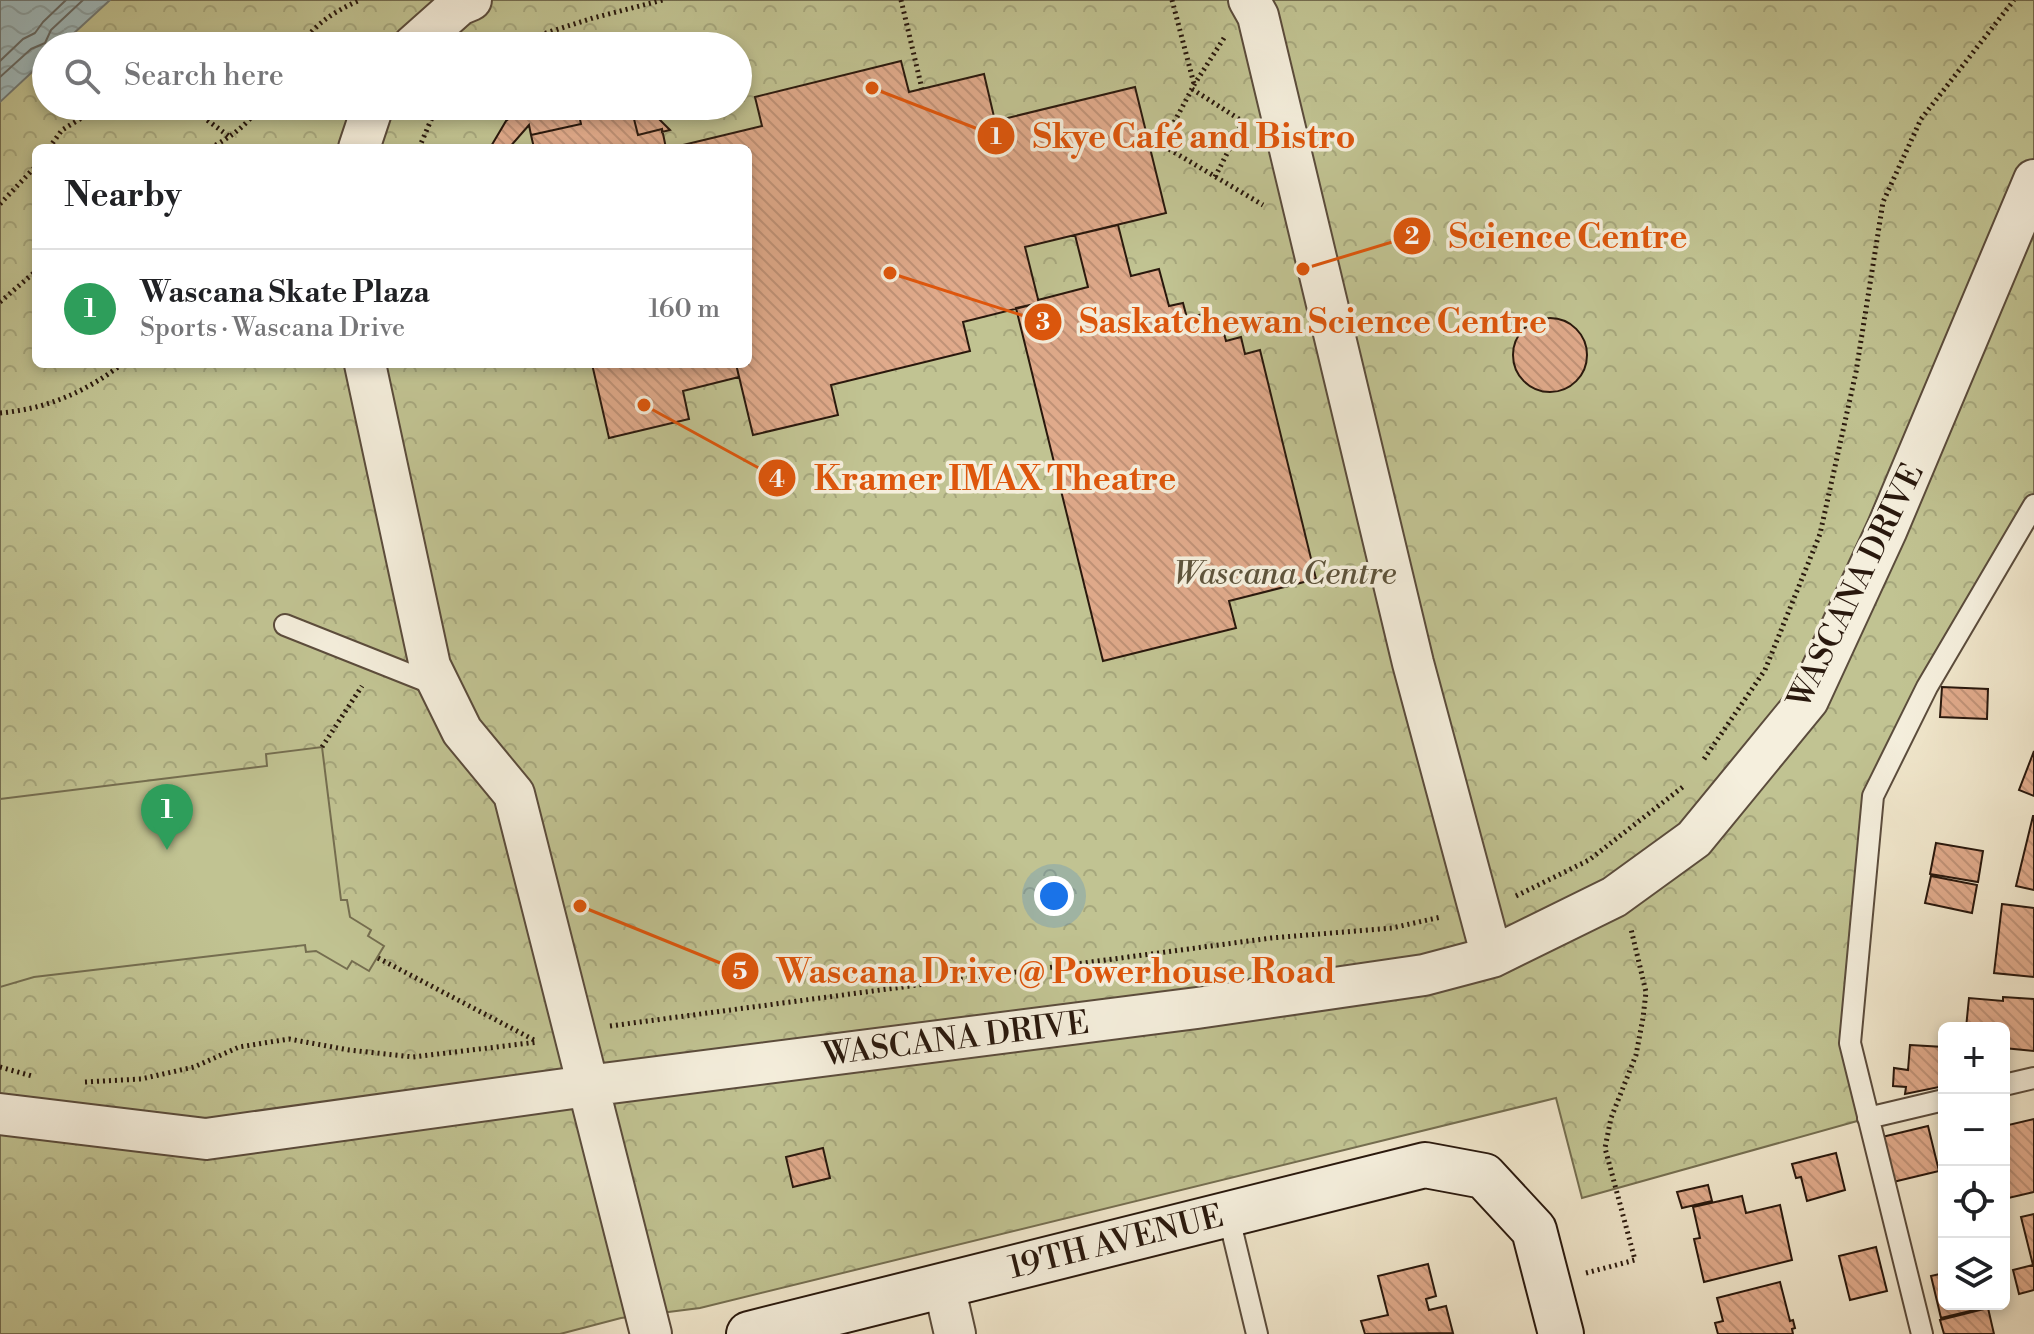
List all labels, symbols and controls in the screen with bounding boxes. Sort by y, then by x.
search box [32,32,752,120]
icon: search [60,54,104,98]
text: Search here [124,57,284,95]
callout: Skye Café and Bistro [976,107,1371,165]
text: Skye Café and Bistro [1032,117,1356,159]
text: 1 [990,122,1002,152]
text: Nearby [64,175,182,217]
callout: Science Centre [1392,207,1703,265]
text: Science Centre [1449,217,1687,259]
text: 2 [1405,222,1420,252]
text: Wascana Skate Plaza [140,274,430,312]
text: 1 [84,293,96,325]
text: 160 m [649,293,720,325]
callout: Saskatchewan Science Centre [1023,293,1563,351]
text: Saskatchewan Science Centre [1079,302,1547,344]
text: 3 [1036,308,1050,338]
text: Sports · Wascana Drive [140,312,405,344]
callout: Kramer IMAX Theatre [757,449,1192,507]
street label: WASCANA DRIVE [1779,457,1933,716]
text: Kramer IMAX Theatre [814,459,1176,501]
text: 4 [769,465,785,495]
park label: Wascana Centre [1174,554,1396,594]
pin: 1 [141,784,193,850]
your location [1034,876,1074,916]
callout: Wascana Drive @ Powerhouse Road [720,942,1351,1000]
text: Wascana Drive @ Powerhouse Road [775,952,1336,994]
text: 5 [733,957,748,987]
street label: WASCANA DRIVE [820,1003,1091,1075]
map controls [1938,1022,2010,1310]
button: + [1938,1022,2010,1094]
button: − [1938,1094,2010,1166]
button: locate [1938,1166,2010,1238]
street label: 19TH AVENUE [1005,1196,1227,1288]
button: layers [1938,1238,2010,1310]

